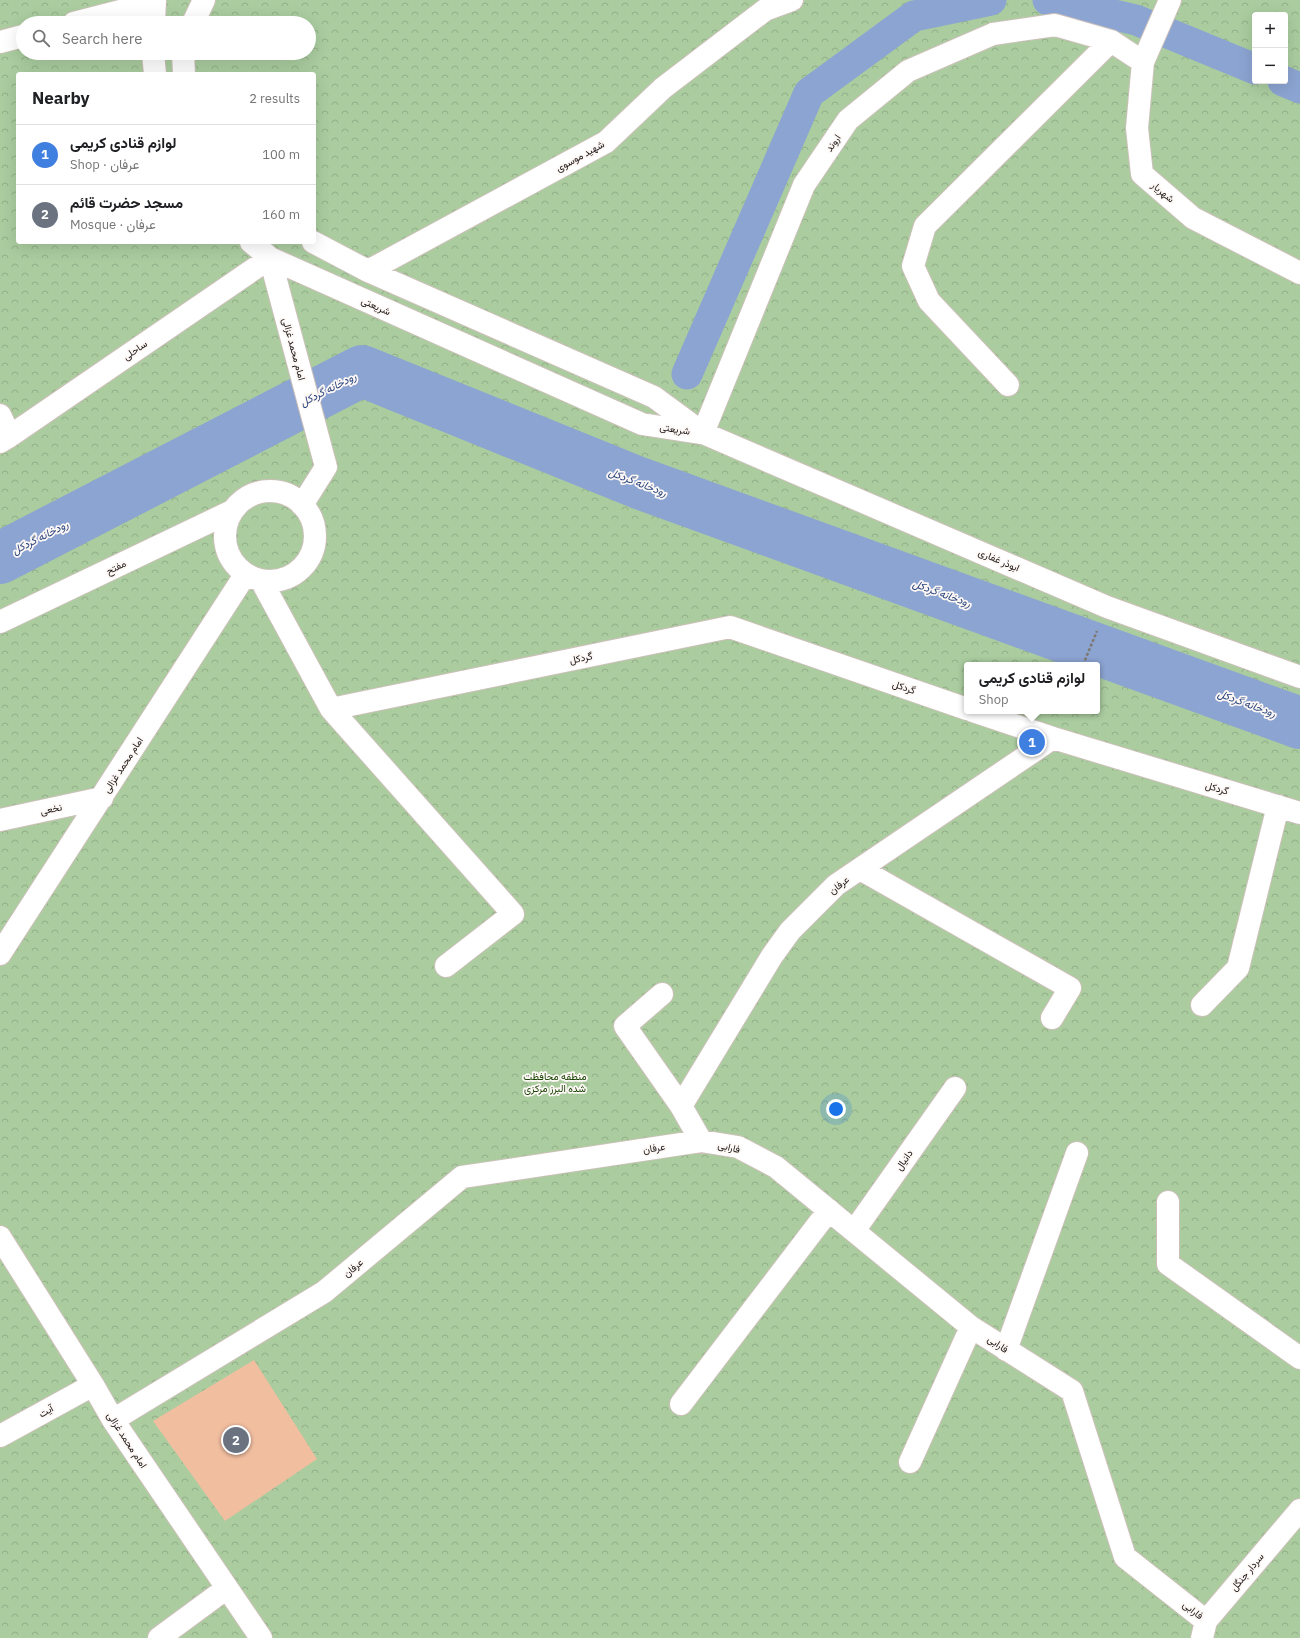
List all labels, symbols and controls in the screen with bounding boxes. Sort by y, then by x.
map controls [1252,12,1288,84]
button: + [1252,12,1288,48]
search box [16,16,316,60]
icon: search [30,27,52,49]
text: Search here [62,29,142,48]
button: − [1252,48,1288,84]
text: Nearby [32,87,90,109]
text: 2 results [249,90,300,107]
street label: اروند [823,132,843,154]
text: لوازم قنادی کریمی [70,133,176,152]
street label: شهید موسوی [554,137,607,175]
text: 1 [41,146,49,163]
text: 100 m [262,146,300,163]
text: Shop · عرفان [70,156,139,173]
street label: شهریار [1148,178,1177,205]
text: مسجد حضرت قائم [70,193,183,212]
text: 2 [41,206,49,223]
text: 160 m [262,206,300,223]
text: Mosque · عرفان [70,216,156,233]
street label: شریعتی [359,294,393,318]
street label: امام محمد غزالی [279,316,309,382]
street label: ساحلی [120,337,150,363]
water label: رودخانه گردکل [298,369,359,409]
street label: شریعتی [659,420,691,438]
water label: رودخانه گردکل [607,465,669,500]
water label: رودخانه گردکل [10,517,71,557]
street label: ابوذر غفاری [976,546,1022,574]
street label: مفتح [104,557,128,577]
water label: رودخانه گردکل [911,576,973,610]
street label: گردکل [568,649,594,667]
popup [964,662,1100,714]
text: لوازم قنادی کریمی [979,668,1085,687]
street label: گردکل [891,677,918,697]
water label: رودخانه گردکل [1216,686,1278,720]
text: Shop [979,691,1009,708]
pin: 1 [1019,727,1045,757]
street label: امام محمد غزالی [100,735,146,795]
street label: گردکل [1204,778,1231,798]
street label: نخعی [39,800,63,818]
street label: عرفان [826,873,852,897]
park label: منطقه محافظت شده البرز مرکزی [523,1070,587,1095]
your location [826,1099,846,1119]
street label: فارابی [716,1138,742,1156]
street label: عرفان [642,1140,666,1156]
street label: دانیال [892,1147,916,1173]
street label: عرفان [340,1256,366,1280]
street label: فارابی [985,1332,1011,1356]
street label: آیت [36,1401,56,1420]
street label: امام محمد غزالی [104,1410,150,1470]
pin: 2 [223,1425,249,1455]
street label: سردار جنگل [1227,1550,1267,1594]
street label: فارابی [1180,1598,1206,1622]

